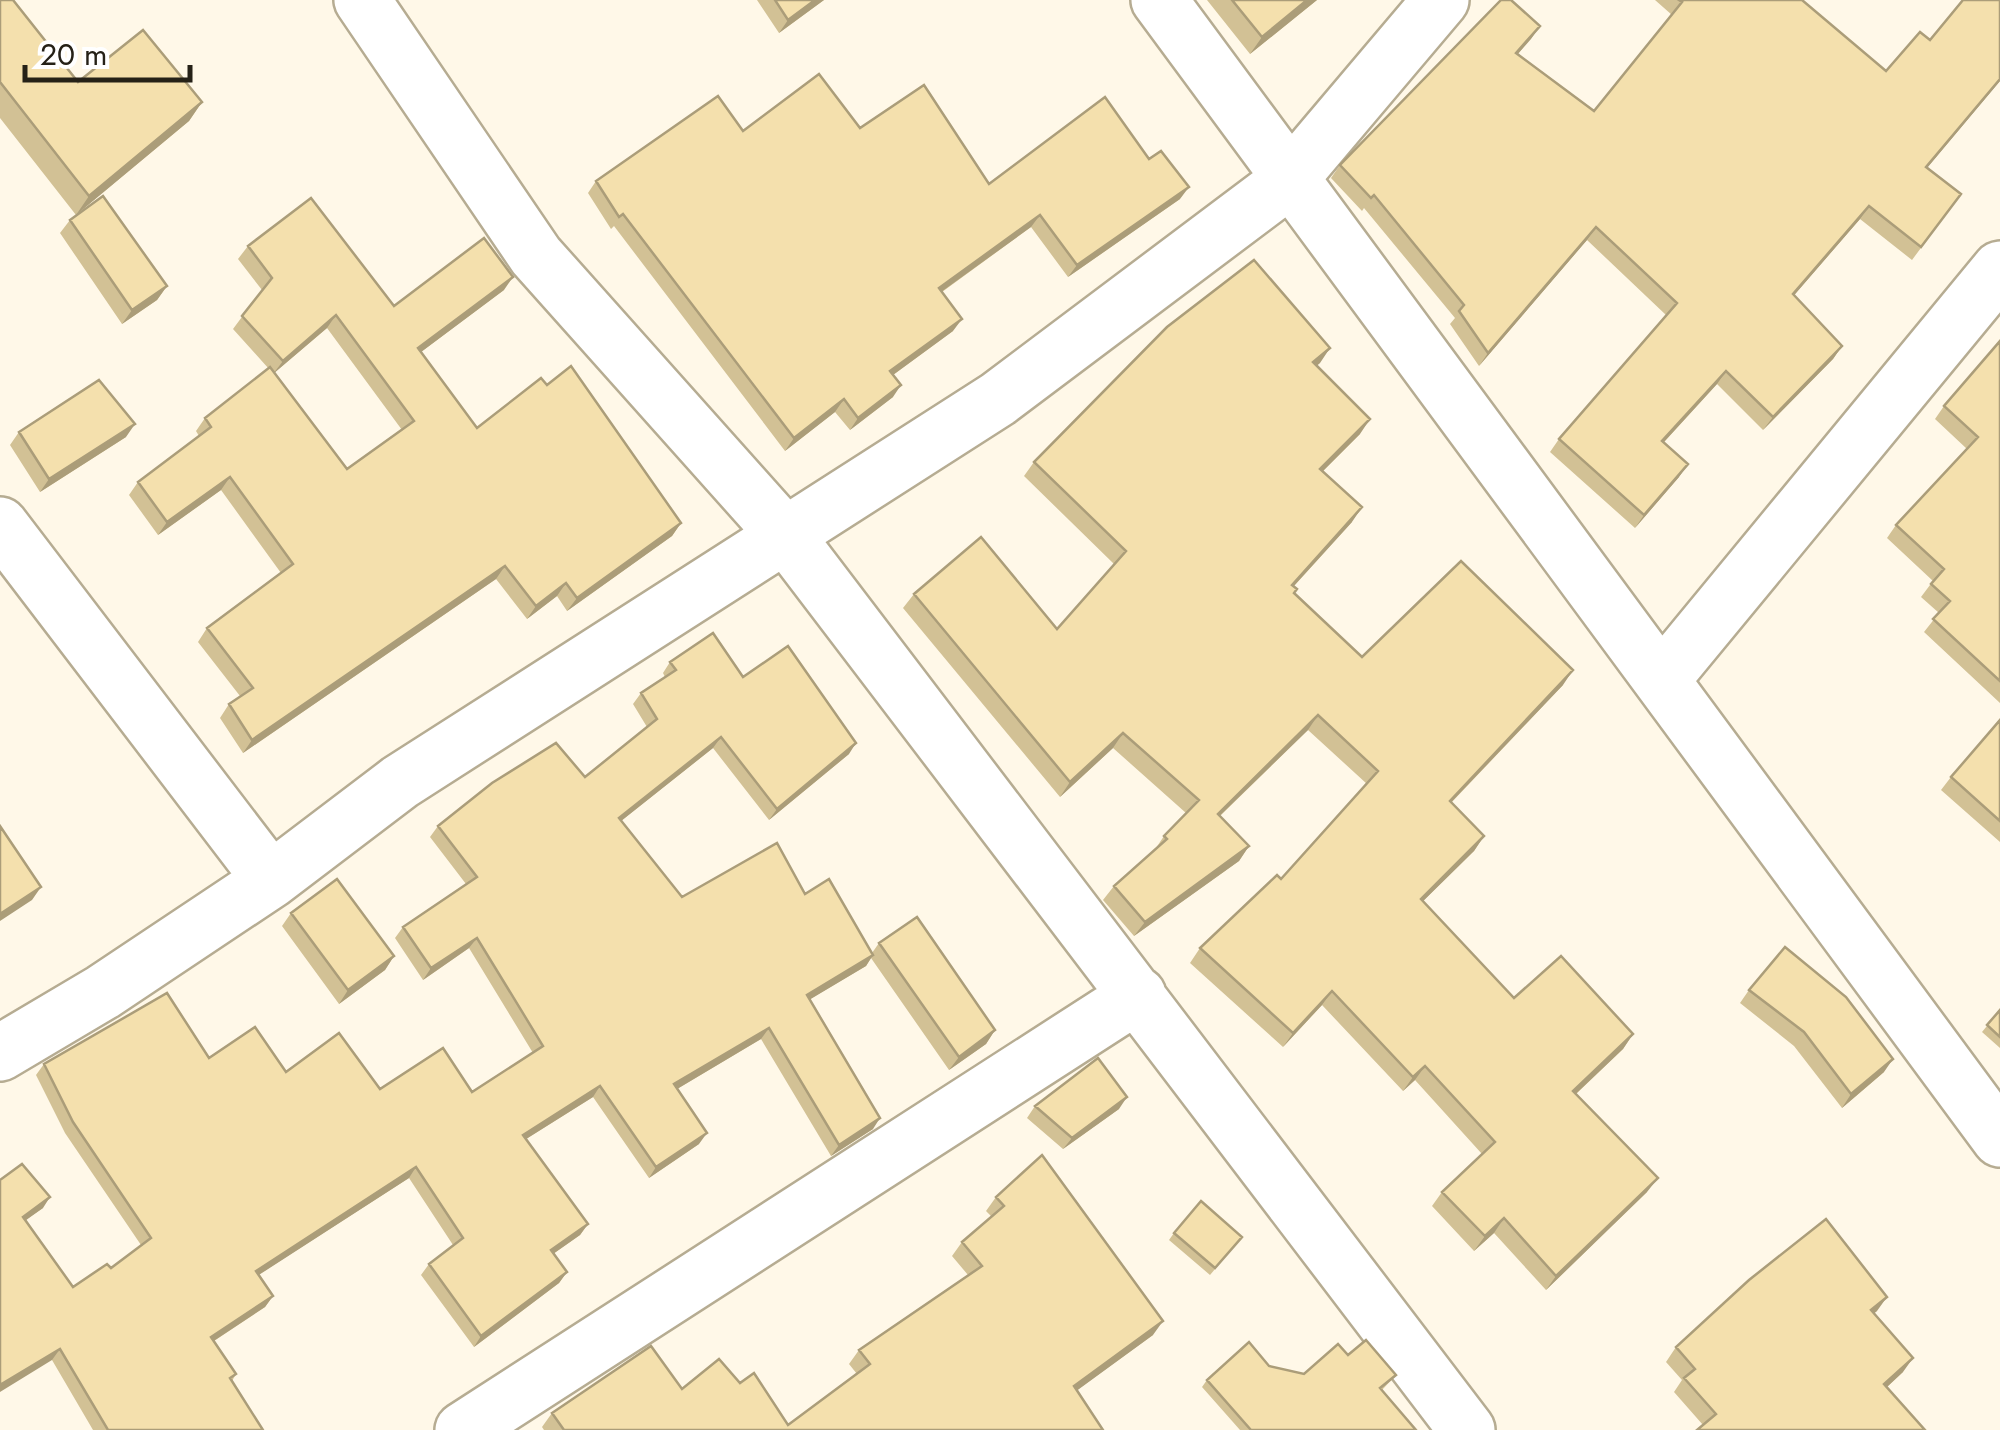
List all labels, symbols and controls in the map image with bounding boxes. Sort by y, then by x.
scale bar [25,20,190,82]
text: 20 m [40,33,107,76]

